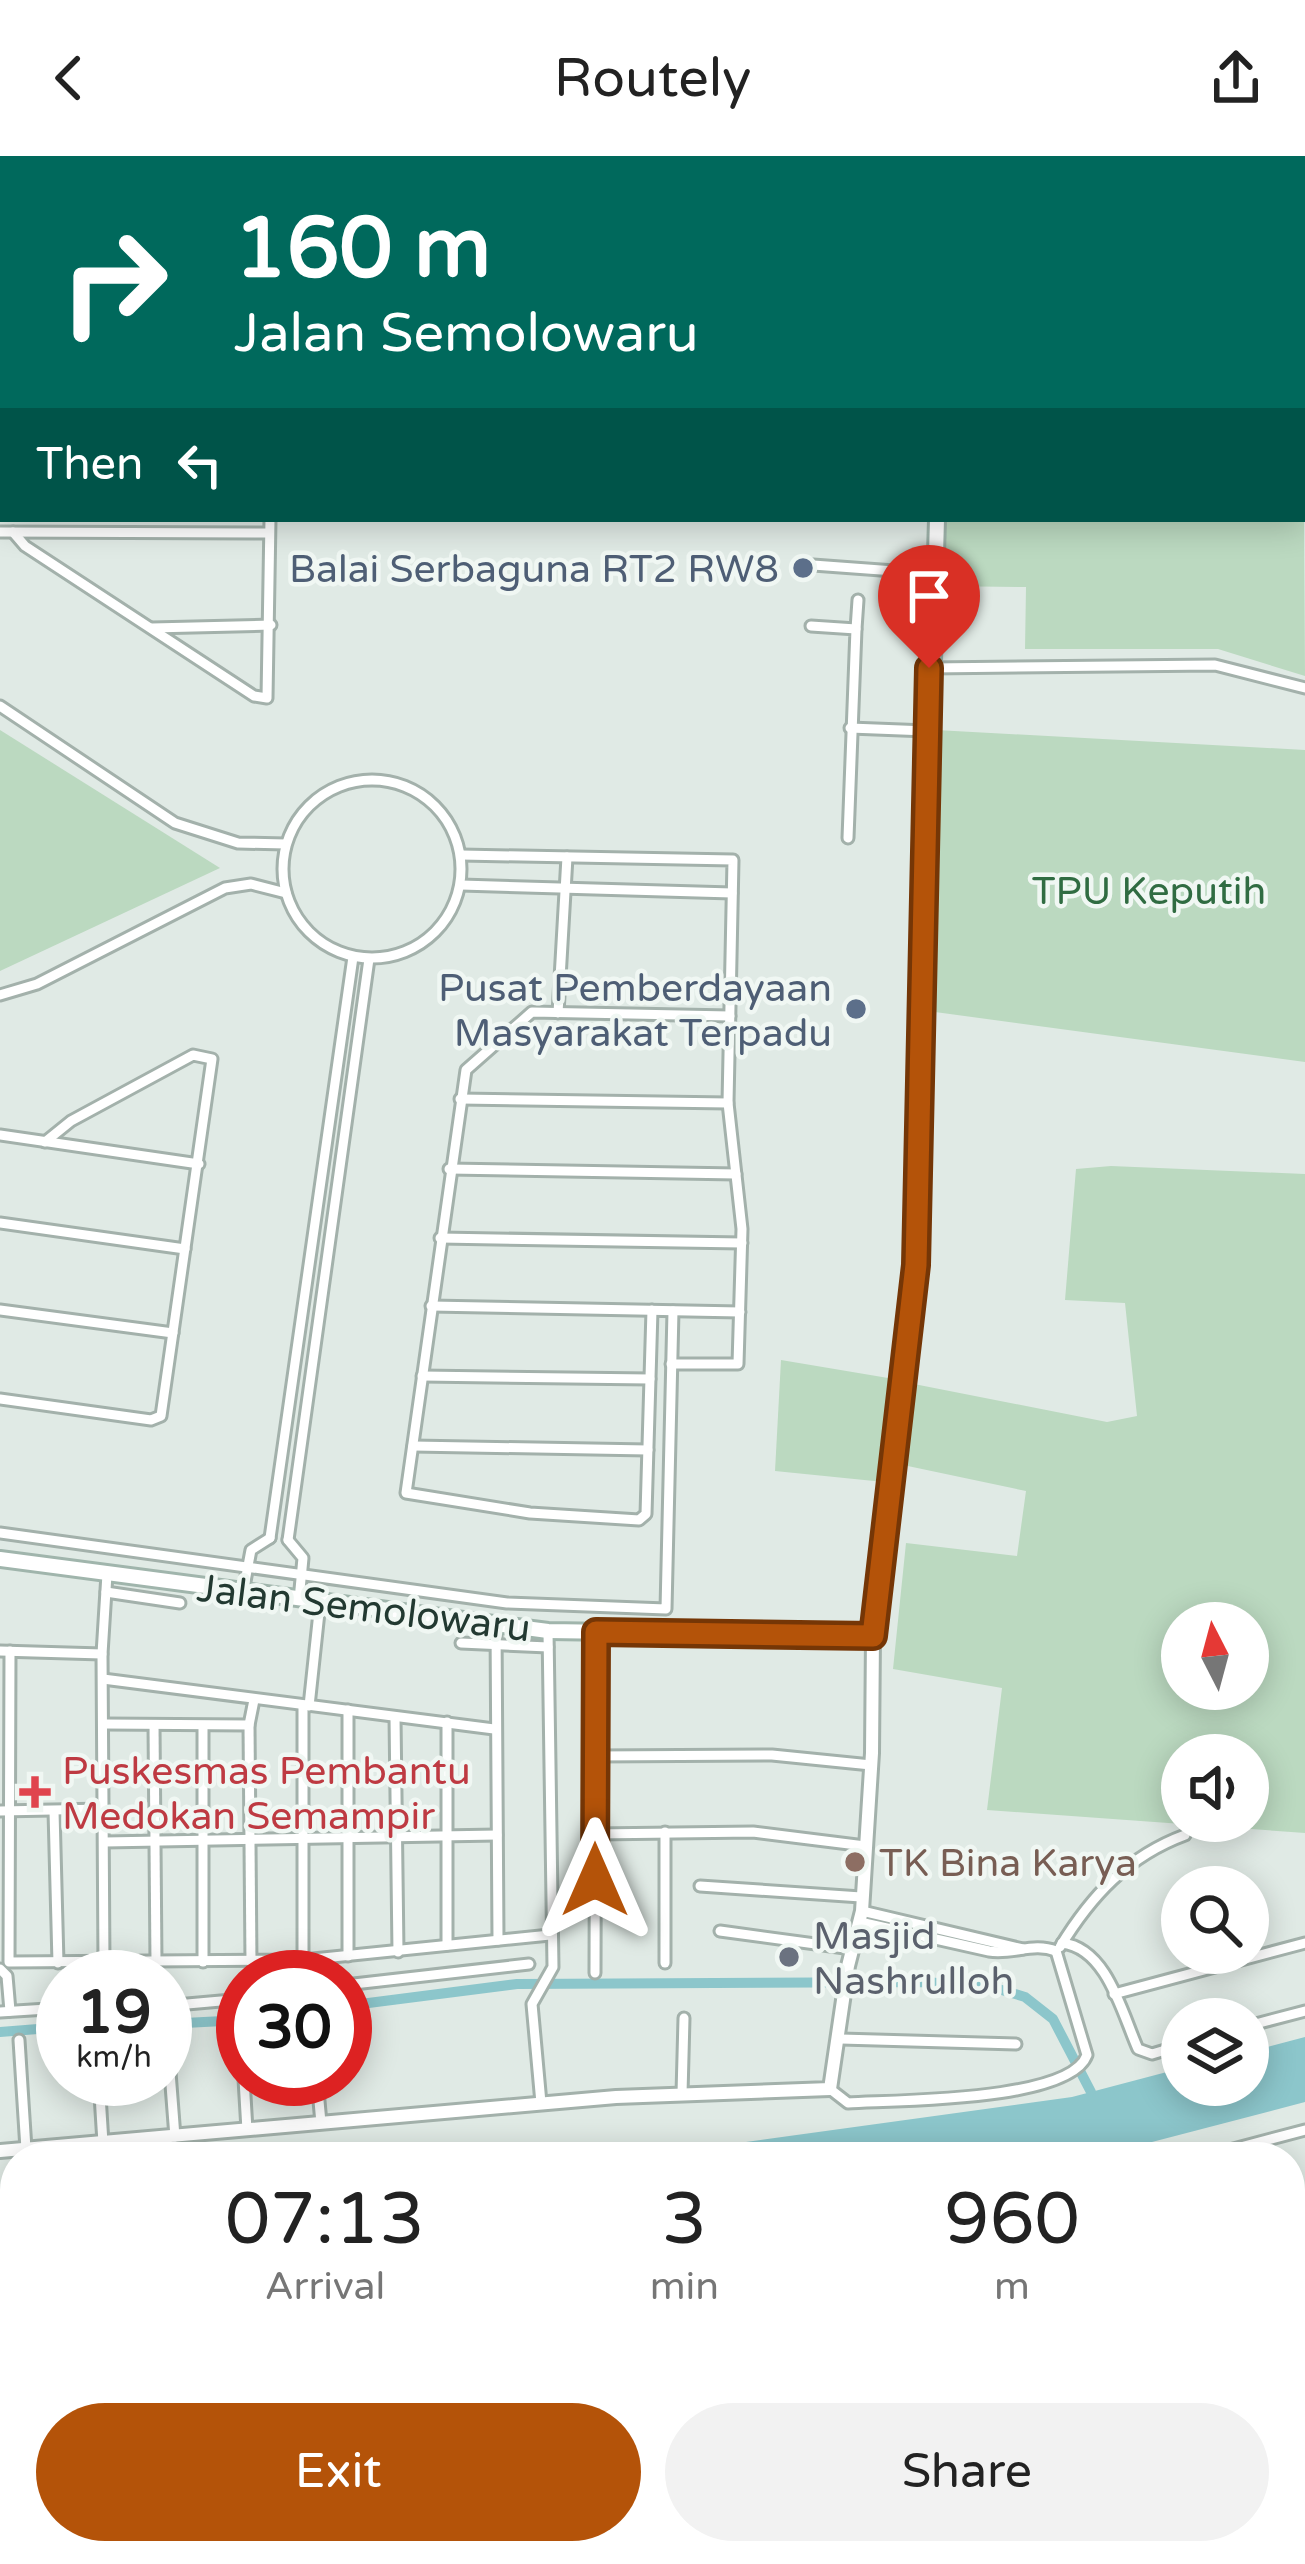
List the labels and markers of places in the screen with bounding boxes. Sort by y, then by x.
pin [878,545,980,668]
place label: Balai Serbaguna RT2 RW8 [289,546,779,593]
marker: Balai Serbaguna RT2 RW8 [790,555,816,581]
place label: Pusat Pemberdayaan Masyarakat Terpadu [438,965,832,1057]
marker: Pusat Pemberdayaan Masyarakat Terpadu [843,996,869,1022]
place label: Puskesmas Pembantu Medokan Semampir [62,1748,471,1840]
marker: Puskesmas Pembantu Medokan Semampir [19,1776,51,1808]
place label: TK Bina Karya [879,1840,1137,1887]
marker: TK Bina Karya [842,1849,868,1875]
place label: Masjid Nashrulloh [813,1913,1014,2005]
marker: Masjid Nashrulloh [776,1944,802,1970]

